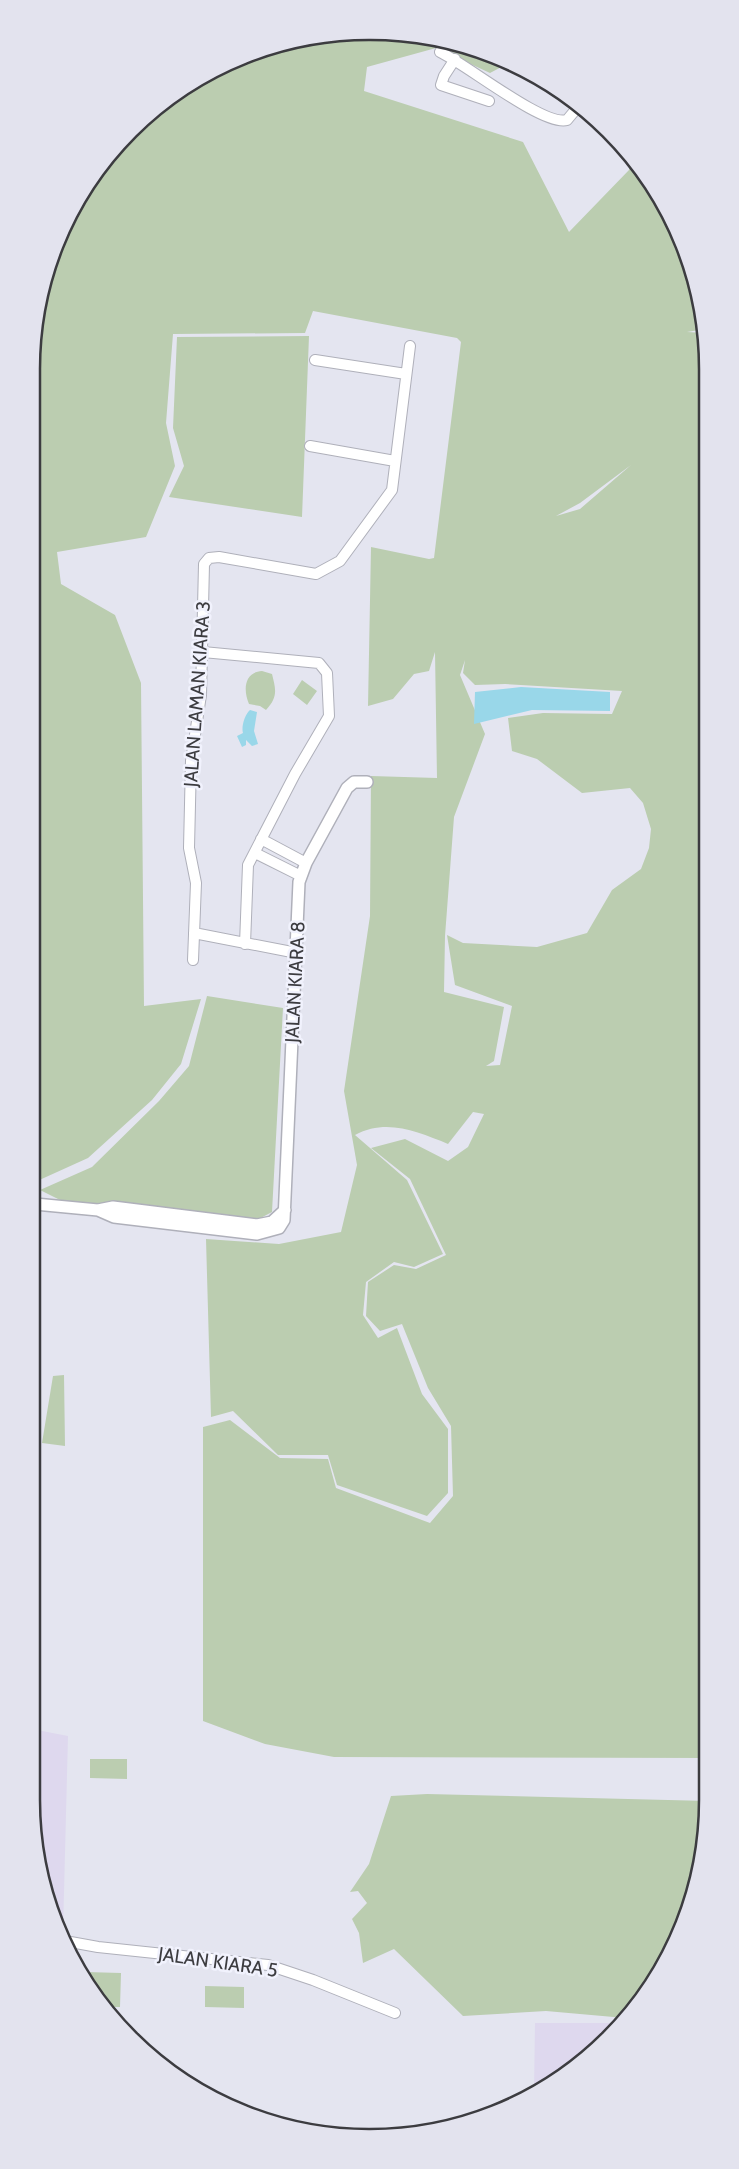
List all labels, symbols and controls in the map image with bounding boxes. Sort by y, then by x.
street label: JALAN LAMAN KIARA 3 [179,600,215,789]
street label: JALAN KIARA 8 [280,921,310,1044]
street label: JALAN KIARA 5 [156,1942,279,1982]

